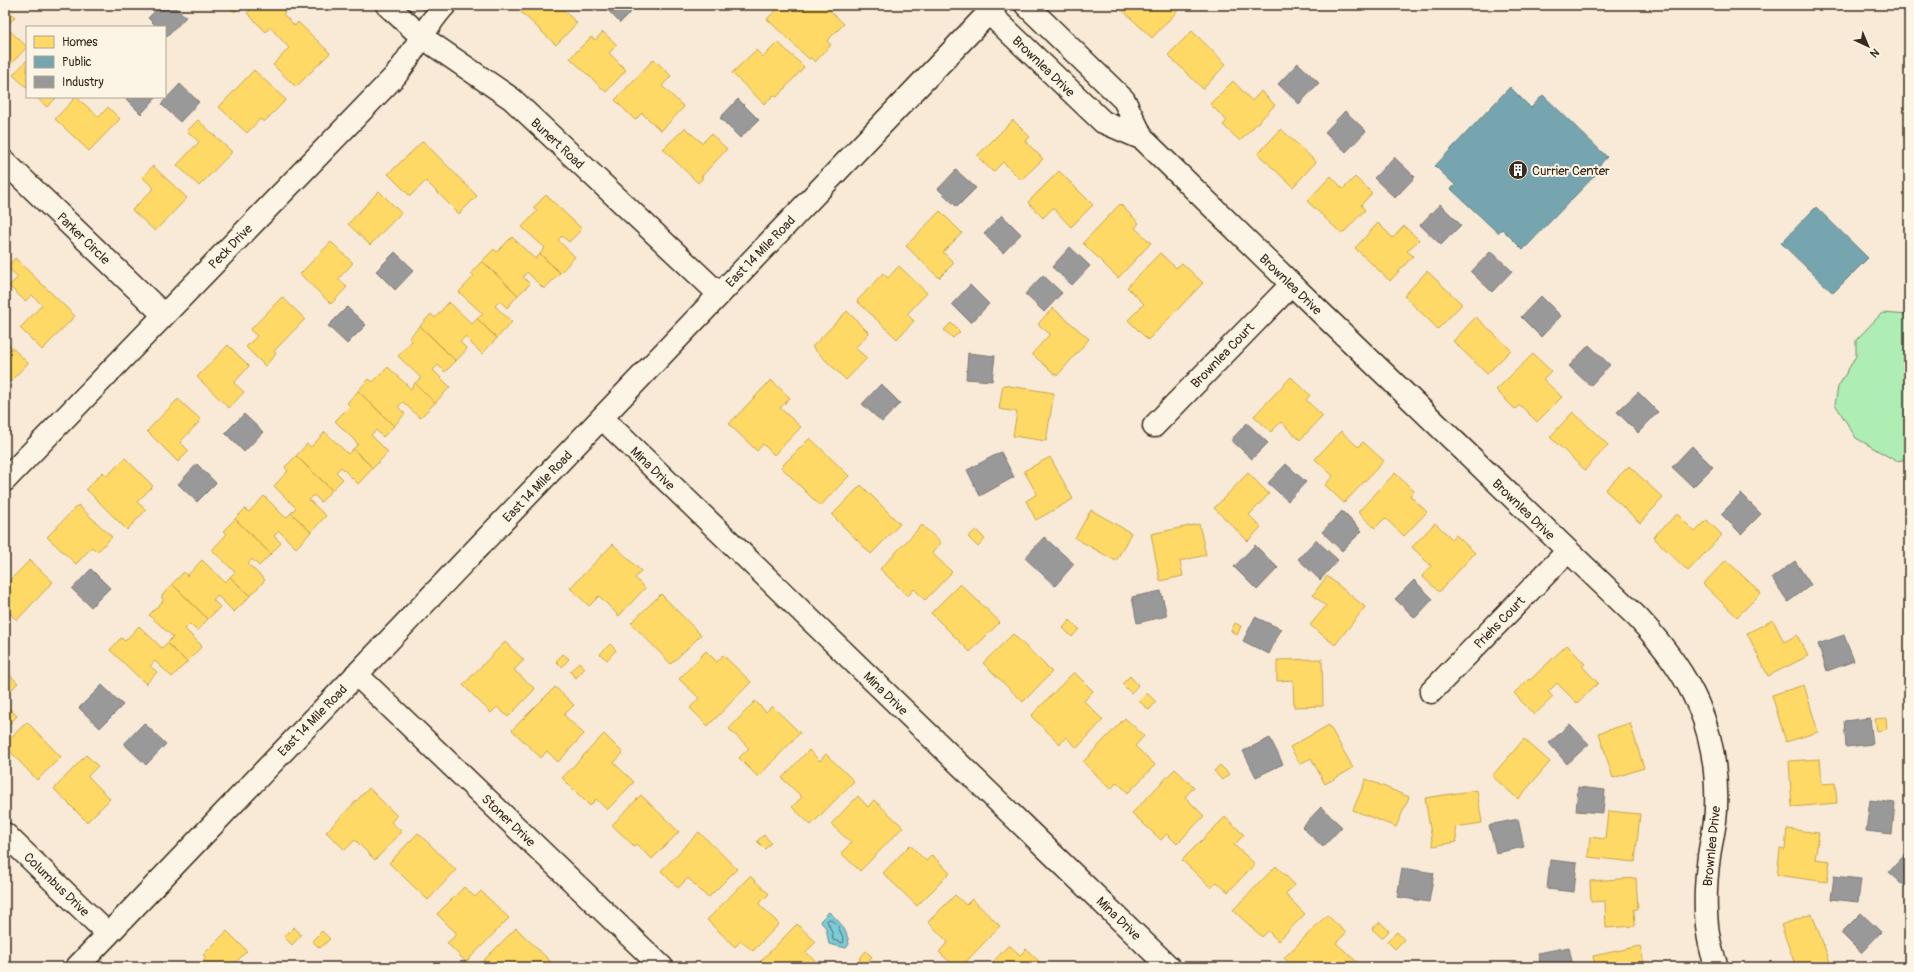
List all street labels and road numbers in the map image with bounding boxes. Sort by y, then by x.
street label: Brownlea Drive [1009,33,1078,101]
street label: Bunert Road [527,115,587,173]
street label: Parker Circle [53,209,114,268]
street label: East 14 Mile Road [723,213,799,291]
street label: Peck Drive [205,221,256,272]
street label: Brownlea Drive [1256,251,1325,319]
street label: Brownlea Court [1188,319,1258,392]
street label: Mina Drive [627,444,678,494]
street label: East 14 Mile Road [500,448,576,526]
street label: Brownlea Drive [1489,476,1558,544]
street label: Priehs Court [1471,593,1529,652]
street label: Mina Drive [860,669,911,719]
street label: East 14 Mile Road [275,682,351,760]
street label: Stoner Drive [478,791,539,851]
street label: Brownlea Drive [1700,804,1724,887]
street label: Columbus Drive [20,849,93,920]
street label: Mina Drive [1093,894,1144,944]

